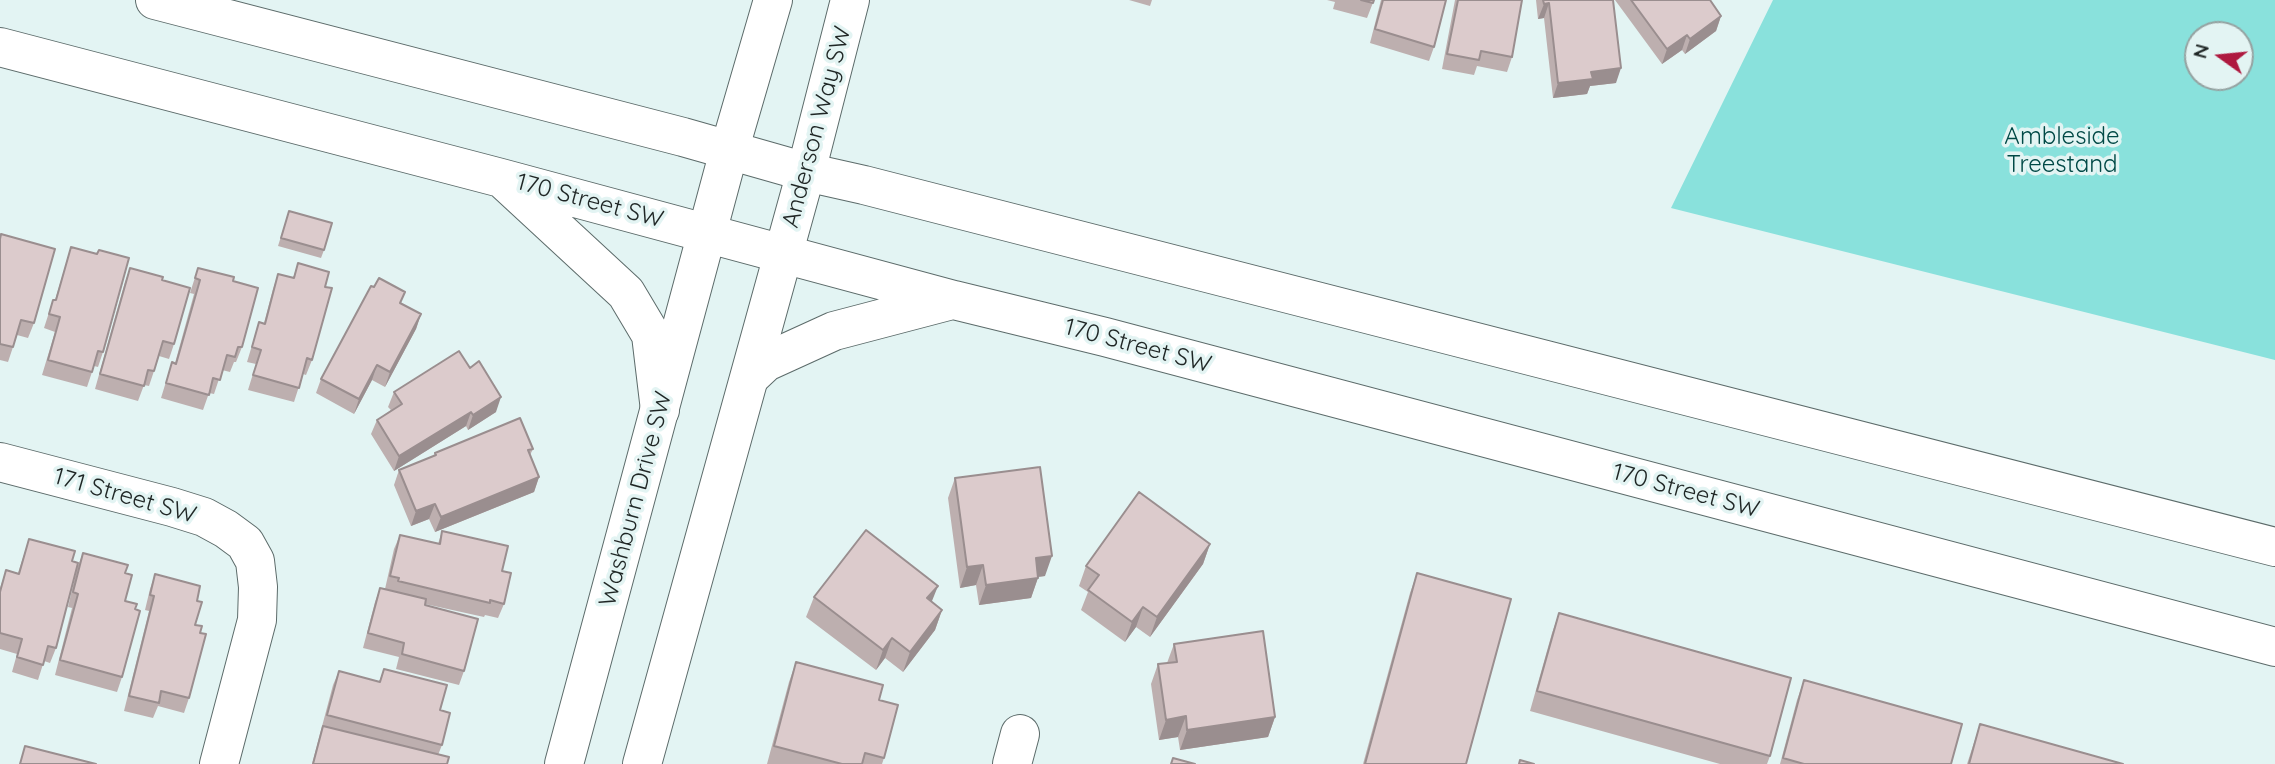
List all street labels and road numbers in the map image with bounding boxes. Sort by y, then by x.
street label: Anderson Way SW [776,23,858,231]
street label: 170 Street SW [513,168,667,234]
street label: 170 Street SW [1061,313,1215,379]
street label: Washburn Drive SW [593,388,679,610]
street label: 170 Street SW [1609,458,1763,524]
street label: 171 Street SW [51,462,199,530]

